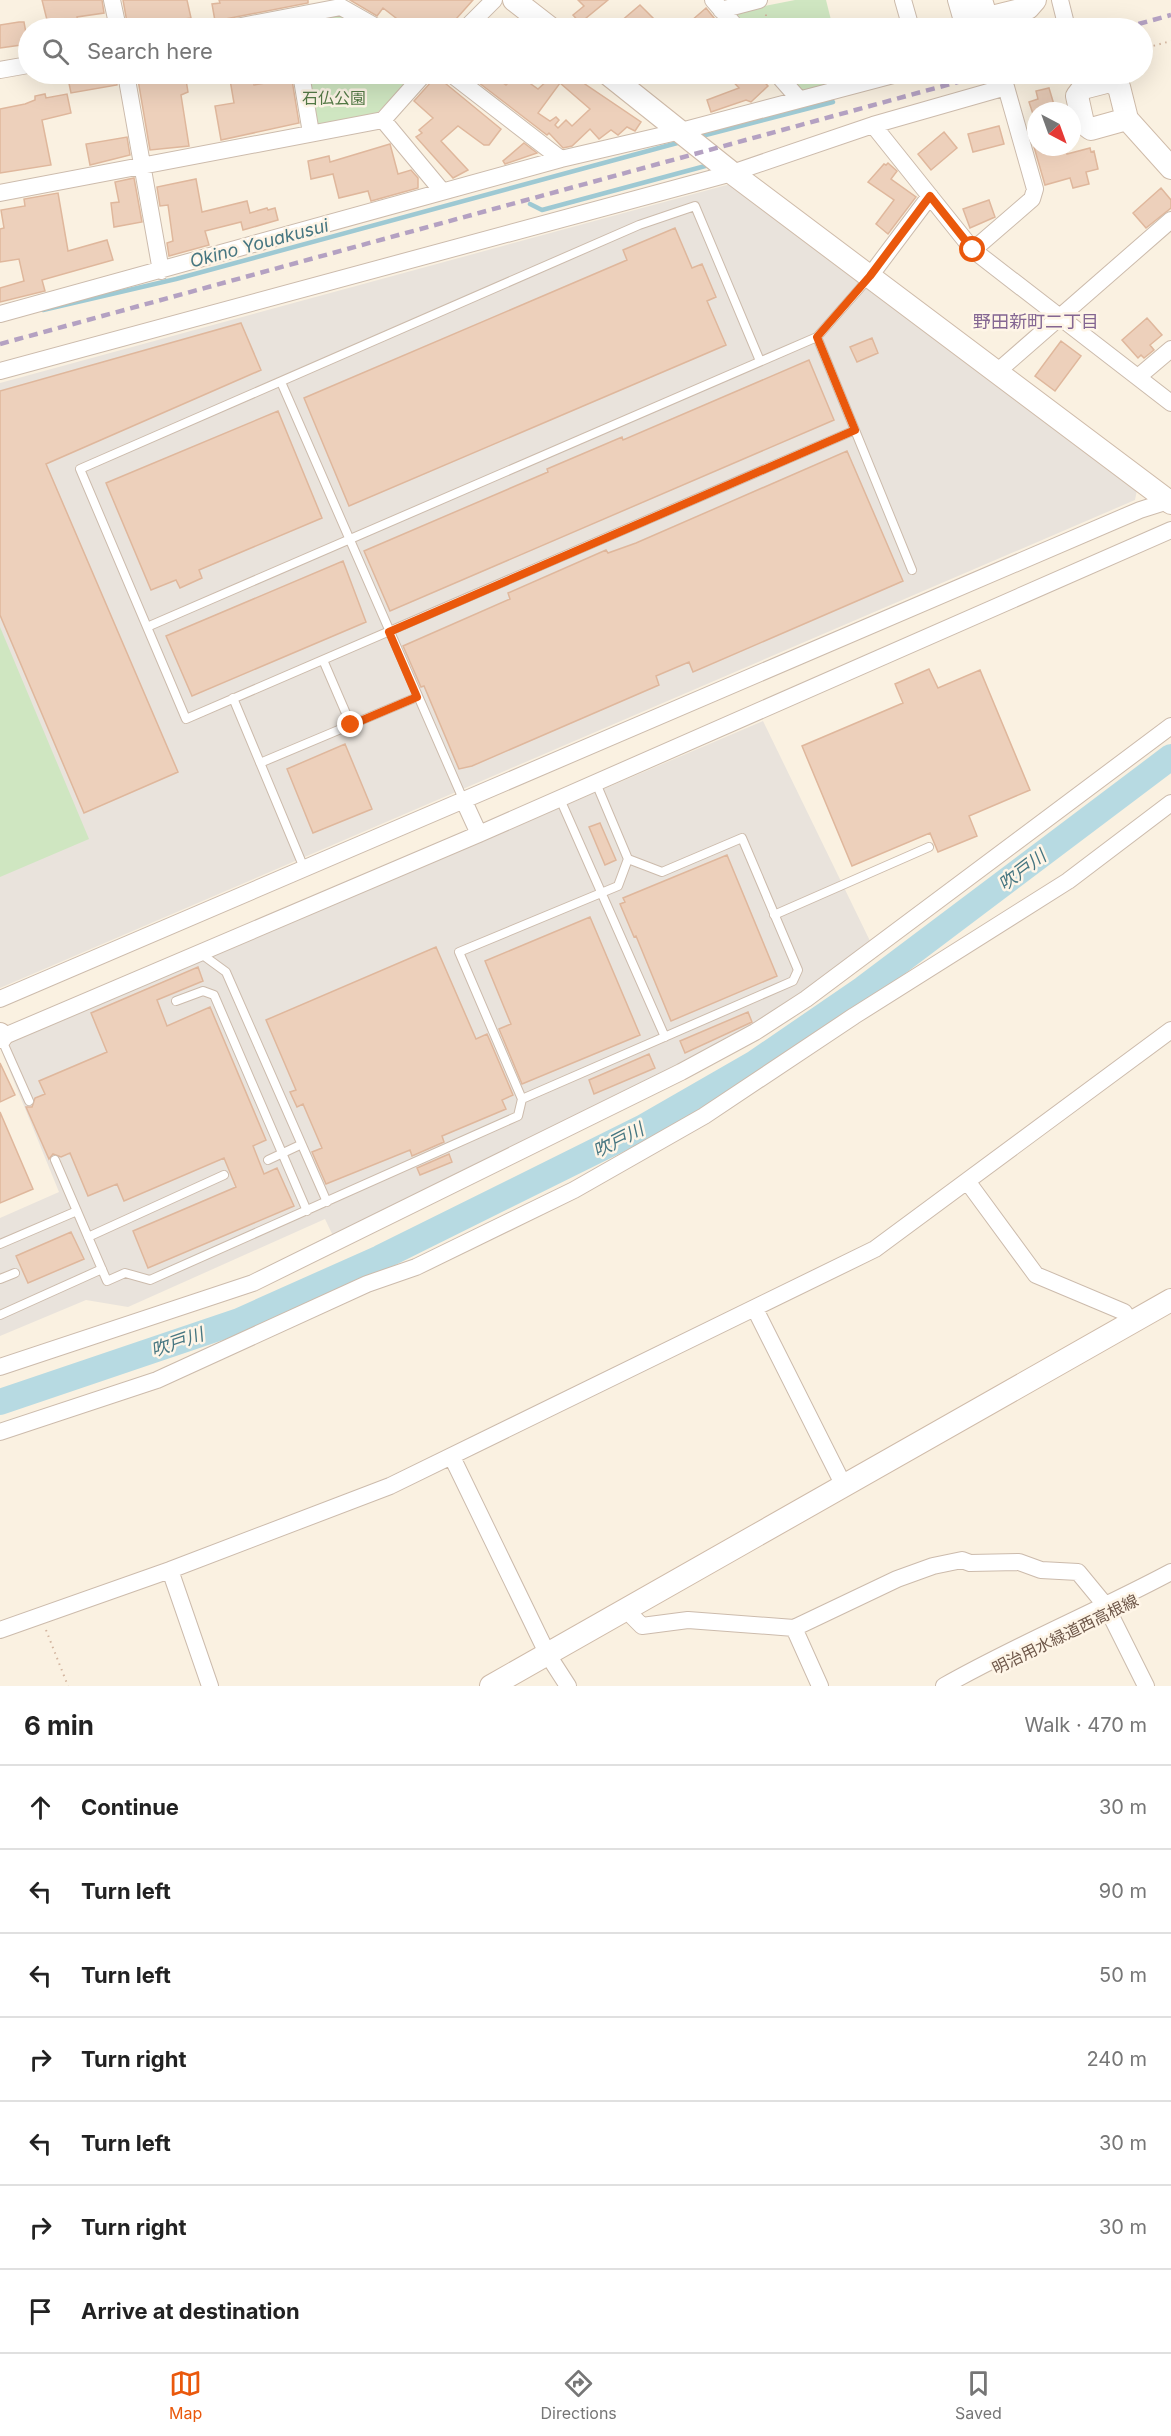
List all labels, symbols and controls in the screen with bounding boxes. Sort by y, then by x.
search box [18,18,1153,84]
icon: search [39,35,72,68]
text: Search here [87,38,213,64]
park label: 石仏公園 [302,88,366,108]
north arrow [1027,102,1081,156]
water label: Okino Youakusui [187,214,331,272]
route start [959,236,985,262]
district label: 野田新町二丁目 [973,311,1099,332]
route end [337,711,363,737]
water label: 吹戸川 [994,844,1051,895]
water label: 吹戸川 [589,1117,649,1162]
water label: 吹戸川 [148,1323,208,1361]
street label: 明治用水緑道西高根線 [989,1590,1141,1678]
text: 6 min [24,1710,94,1741]
text: Walk · 470 m [1025,1713,1147,1737]
icon: ahead [24,1791,57,1824]
text: Continue [81,1794,179,1820]
text: 30 m [1099,1795,1147,1819]
icon: left [24,1875,57,1908]
text: Turn left [81,1878,171,1904]
text: 90 m [1099,1879,1147,1903]
icon: left [24,1959,57,1992]
text: Turn left [81,1962,171,1988]
text: 50 m [1099,1963,1147,1987]
icon: right [24,2043,57,2076]
text: Turn right [81,2046,187,2072]
text: 240 m [1086,2047,1147,2071]
icon: left [24,2127,57,2160]
text: Turn left [81,2130,171,2156]
text: 30 m [1099,2131,1147,2155]
icon: right [24,2211,57,2244]
text: Turn right [81,2214,187,2240]
text: 30 m [1099,2215,1147,2239]
icon: arrive [24,2295,57,2328]
text: Arrive at destination [81,2298,300,2324]
tab: Map [169,2367,202,2423]
tab: Directions [541,2367,617,2423]
tab: Saved [955,2367,1002,2423]

